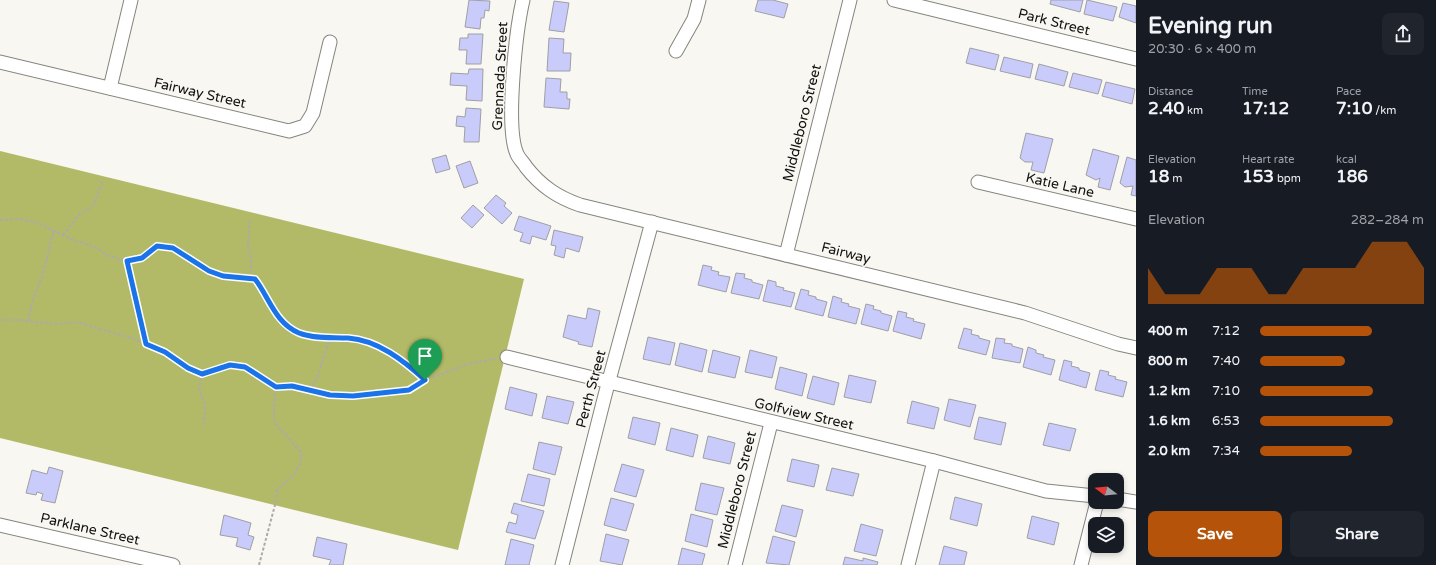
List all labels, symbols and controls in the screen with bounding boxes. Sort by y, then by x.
street label: Park Street [1016,5,1092,39]
text: Evening run [1148,13,1273,39]
button: share [1382,13,1424,55]
street label: Grennada Street [489,21,511,131]
text: 20:30 · 6 × 400 m [1148,41,1256,57]
street label: Middleboro Street [779,62,825,184]
street label: Fairway Street [152,74,248,112]
text: Distance [1148,85,1193,98]
text: Time [1242,85,1268,98]
text: Pace [1336,85,1361,98]
text: 2.40 [1148,98,1184,119]
text: 17:12 [1242,98,1289,119]
text: 7:10 [1336,98,1372,119]
text: km [1184,104,1203,117]
text: /km [1372,104,1396,117]
text: Elevation [1148,153,1196,166]
text: Heart rate [1242,153,1294,166]
text: kcal [1336,153,1357,166]
text: 18 [1148,166,1169,187]
text: 153 [1242,166,1274,187]
text: 186 [1336,166,1368,187]
street label: Katie Lane [1024,169,1096,201]
text: m [1169,172,1182,185]
text: bpm [1274,172,1301,185]
text: Elevation [1148,212,1205,228]
text: 282–284 m [1351,212,1424,228]
street label: Fairway [819,239,873,267]
text: 400 m [1148,323,1188,339]
text: 7:12 [1212,323,1240,339]
pin [408,339,442,380]
icon: arrive [414,345,436,367]
street label: Perth Street [572,348,610,430]
text: 800 m [1148,353,1188,369]
text: 7:40 [1212,353,1240,369]
text: 1.2 km [1148,383,1190,399]
text: 7:10 [1212,383,1240,399]
street label: Golfview Street [753,394,856,434]
text: 1.6 km [1148,413,1190,429]
text: 6:53 [1212,413,1240,429]
street label: Middleboro Street [714,429,760,551]
text: 2.0 km [1148,443,1190,459]
text: 7:34 [1212,443,1240,459]
north arrow [1088,473,1124,509]
map controls [1088,473,1124,553]
street label: Parklane Street [39,509,142,549]
button: Save [1148,511,1282,557]
button: Share [1290,511,1424,557]
button: layers [1088,517,1124,553]

